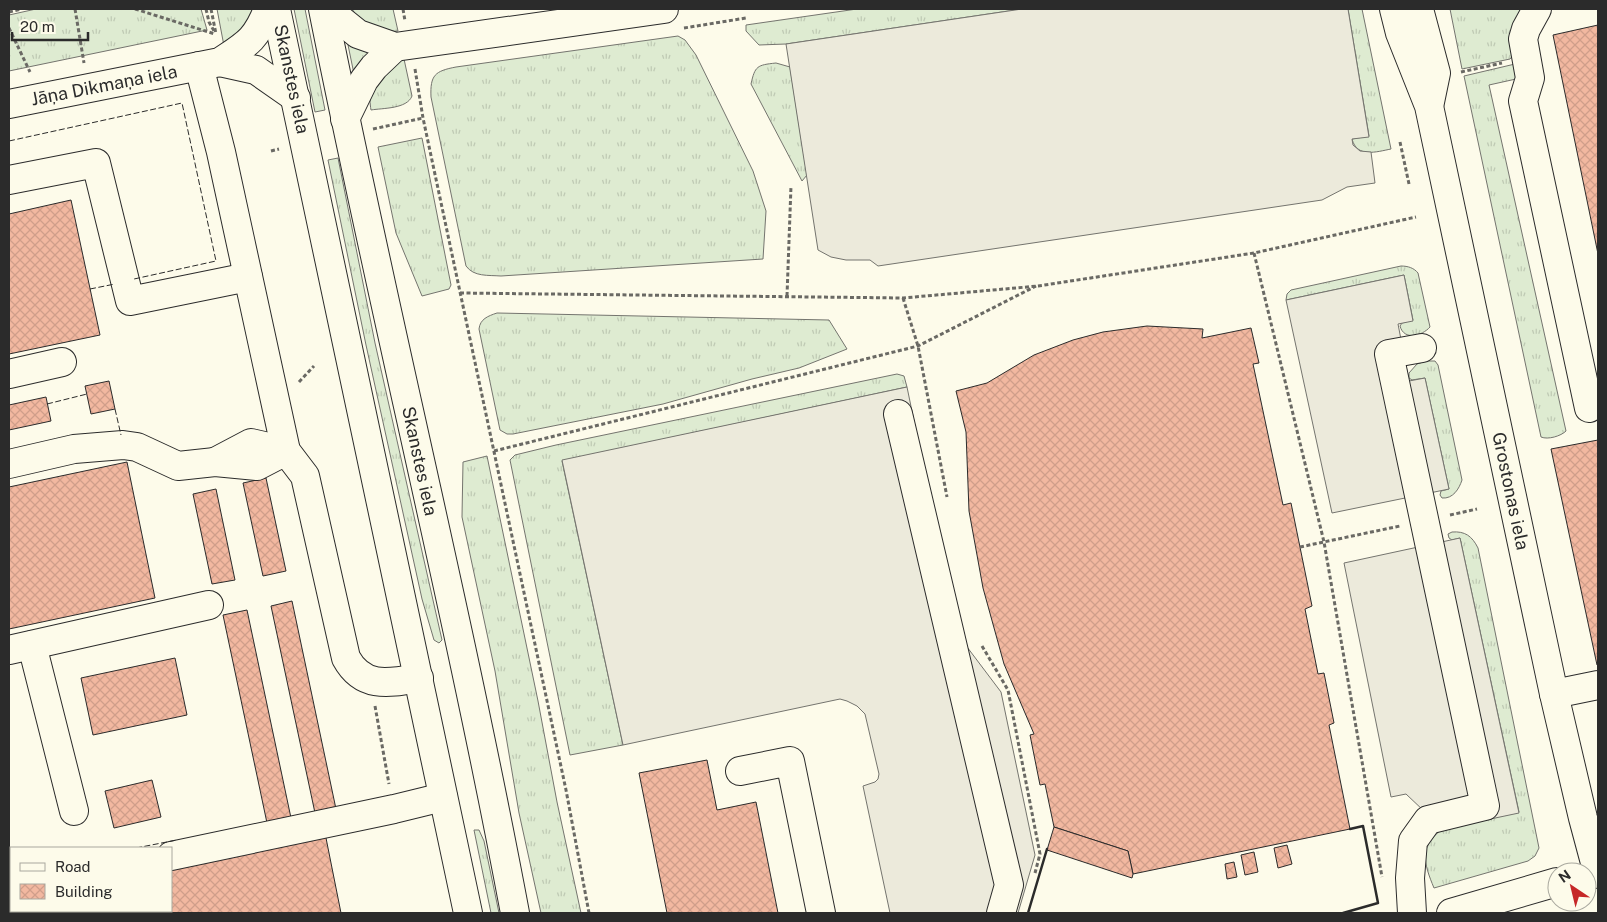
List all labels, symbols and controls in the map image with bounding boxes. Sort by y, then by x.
scale bar [12,10,89,42]
text: 20 m [20,18,55,35]
street label: Skanstes iela [270,22,314,136]
street label: Jāņa Dikmaņa iela [29,60,179,110]
street label: Skanstes iela [398,404,442,518]
street label: Grostonas iela [1488,430,1534,552]
legend [10,847,172,912]
text: Road [55,858,91,875]
north arrow [1547,862,1597,912]
text: N [1555,867,1574,886]
text: Building [55,883,113,900]

